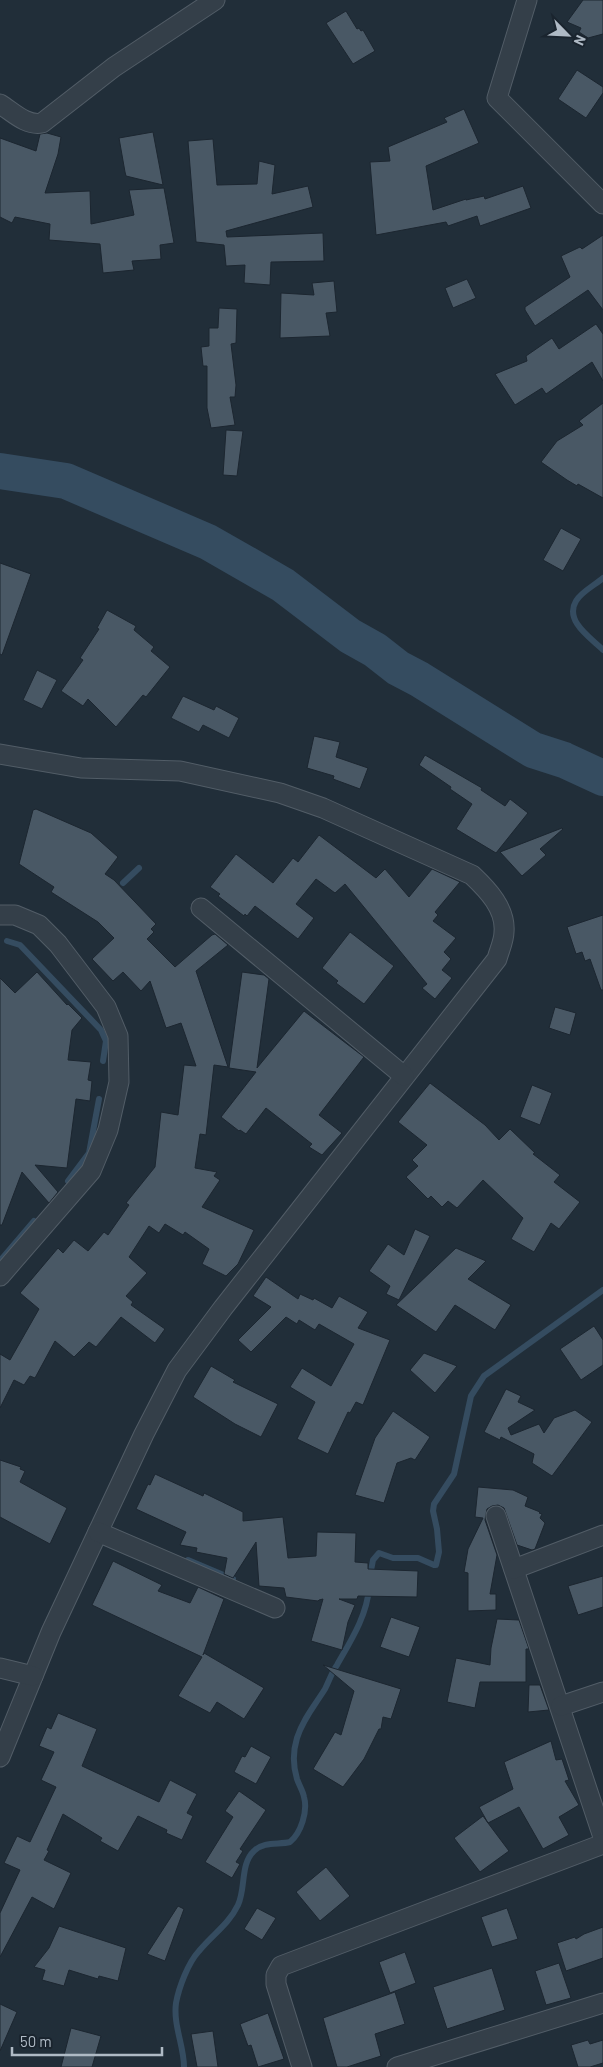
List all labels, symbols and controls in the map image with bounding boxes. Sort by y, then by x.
north arrow [543,10,593,60]
text: N [571,33,590,48]
scale bar [12,2024,162,2056]
text: 50 m [20,2032,52,2050]

